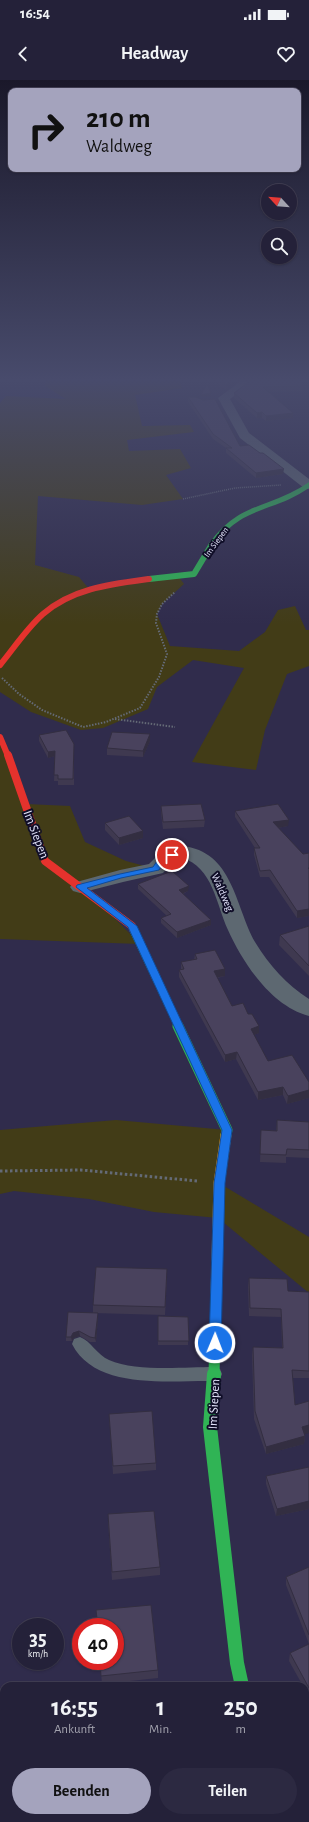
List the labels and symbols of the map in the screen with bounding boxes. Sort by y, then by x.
north arrow [261,184,297,220]
street label: Im Siepen [202,526,230,559]
street label: Im Siepen [20,809,51,860]
pin [155,838,189,872]
street label: Waldweg [209,872,236,913]
position arrow [194,1322,236,1364]
street label: Im Siepen [207,1379,222,1430]
speed limit sign: 40 [72,1618,124,1670]

